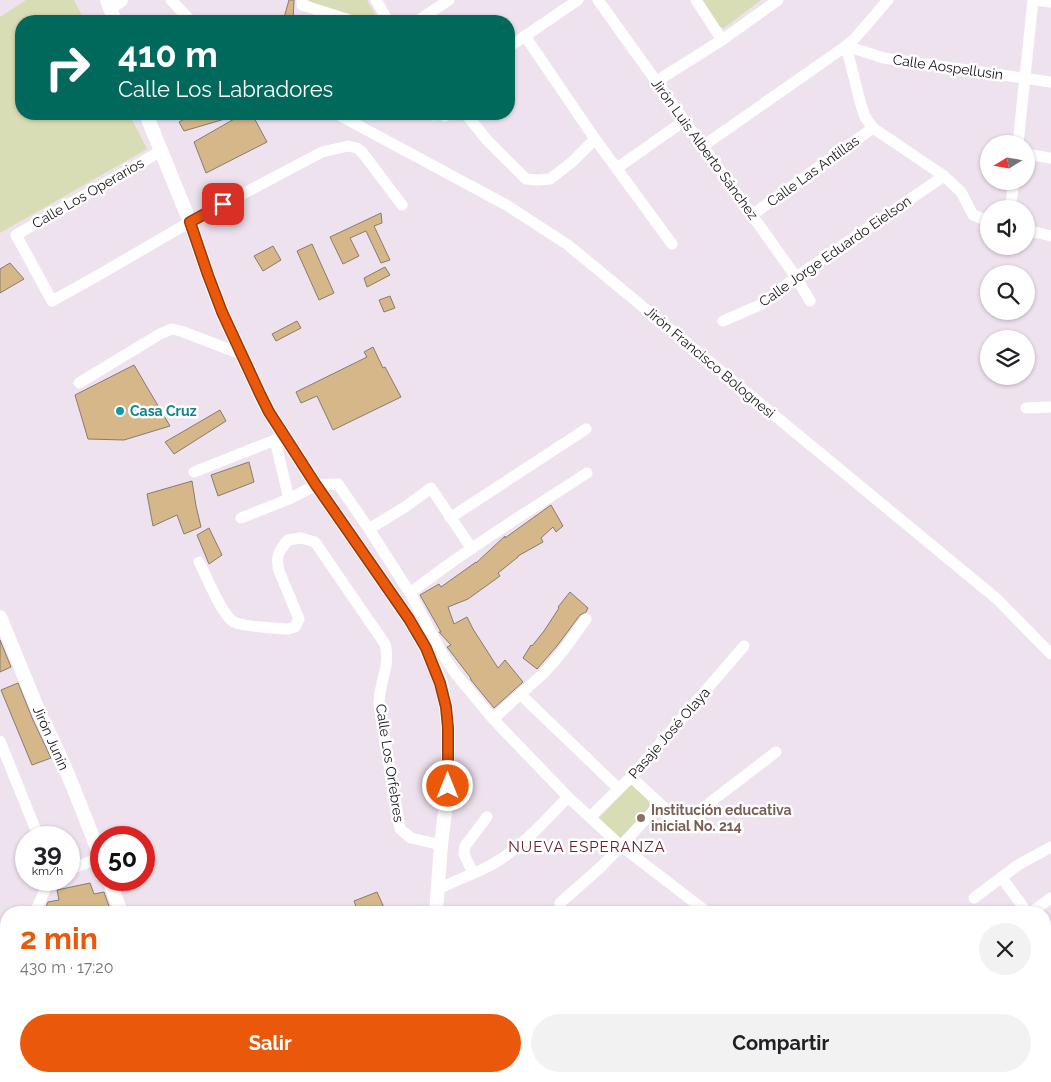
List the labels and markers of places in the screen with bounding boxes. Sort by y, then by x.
pin [202,183,244,225]
place label: Casa Cruz [130,403,197,419]
marker: Casa Cruz [114,405,126,417]
place label: Institución educativa inicial No. 214 [651,802,792,834]
marker: Institución educativa inicial No. 214 [635,812,647,824]

